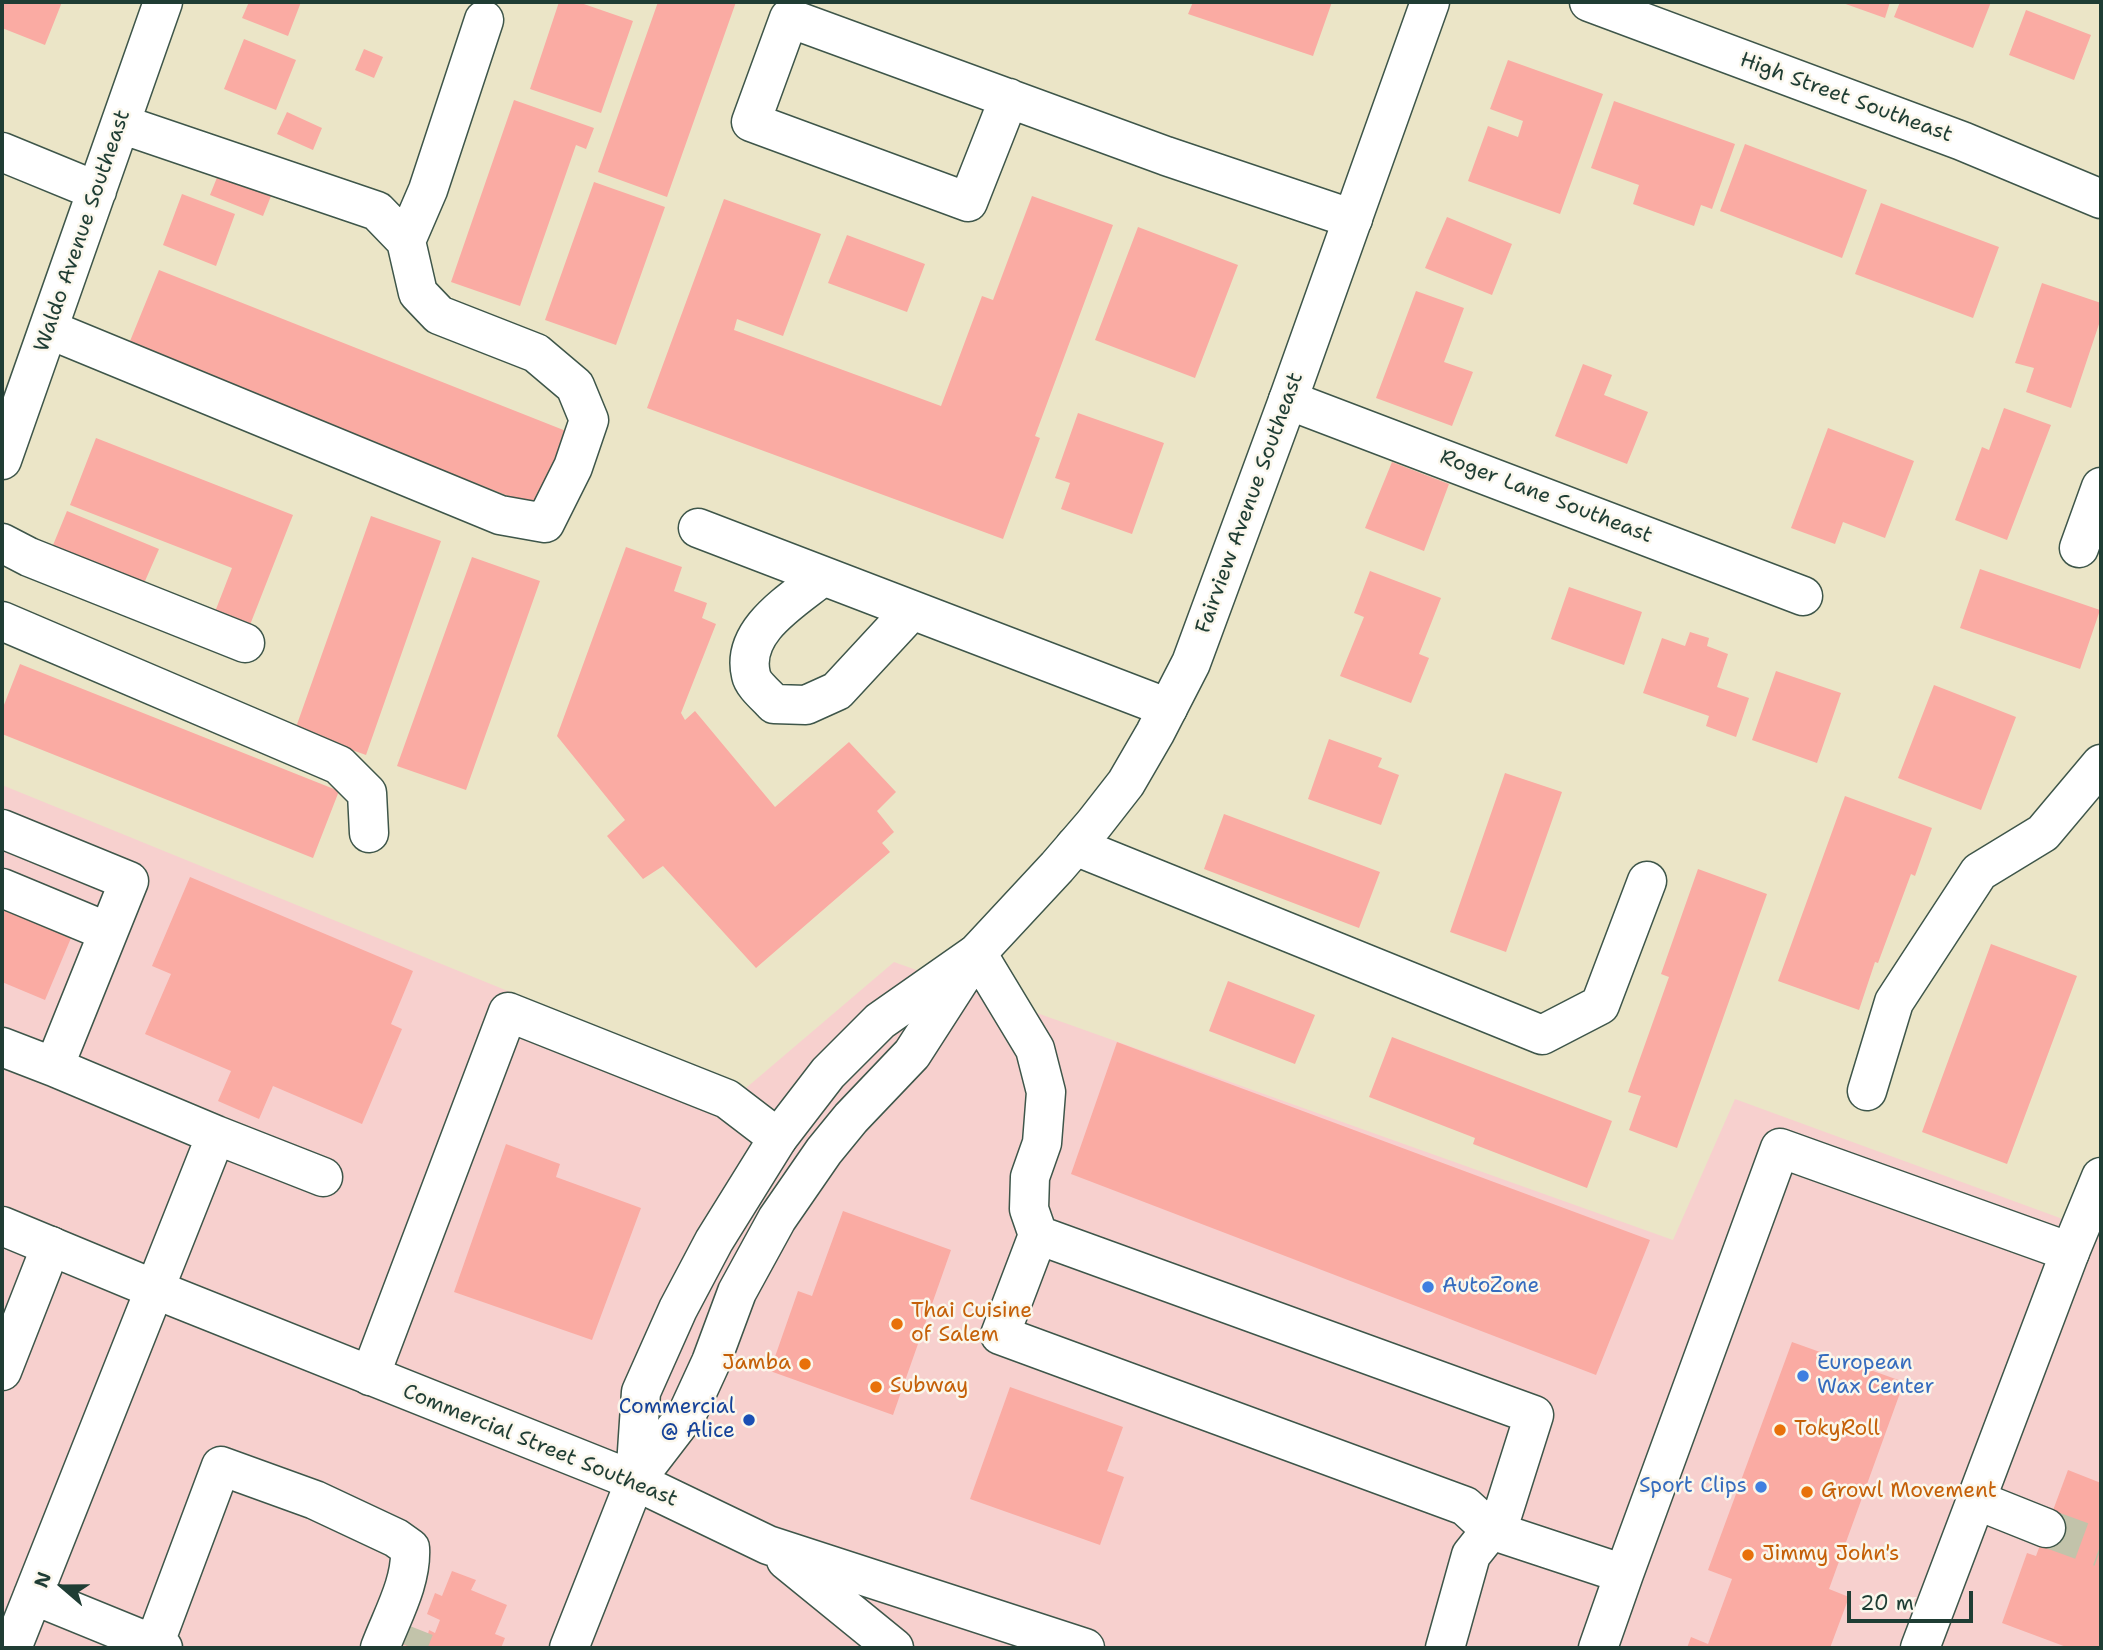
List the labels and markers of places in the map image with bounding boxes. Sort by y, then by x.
place label: AutoZone [1442,1274,1539,1300]
marker: AutoZone [1420,1279,1436,1295]
place label: Thai Cuisine of Salem [911,1299,1032,1349]
marker: Thai Cuisine of Salem [889,1316,905,1332]
place label: Jamba [722,1351,791,1377]
place label: European Wax Center [1817,1351,1934,1401]
marker: Jamba [797,1356,813,1372]
marker: European Wax Center [1795,1368,1811,1384]
place label: Subway [890,1374,968,1400]
marker: Subway [868,1379,884,1395]
place label: Commercial @ Alice [619,1395,735,1445]
marker: Commercial @ Alice [741,1412,757,1428]
place label: TokyRoll [1794,1417,1880,1443]
marker: TokyRoll [1772,1422,1788,1438]
place label: Sport Clips [1639,1474,1747,1500]
marker: Sport Clips [1753,1479,1769,1495]
place label: Growl Movement [1821,1479,1997,1505]
marker: Growl Movement [1799,1484,1815,1500]
place label: Jimmy John's [1762,1542,1900,1568]
marker: Jimmy John's [1740,1547,1756,1563]

